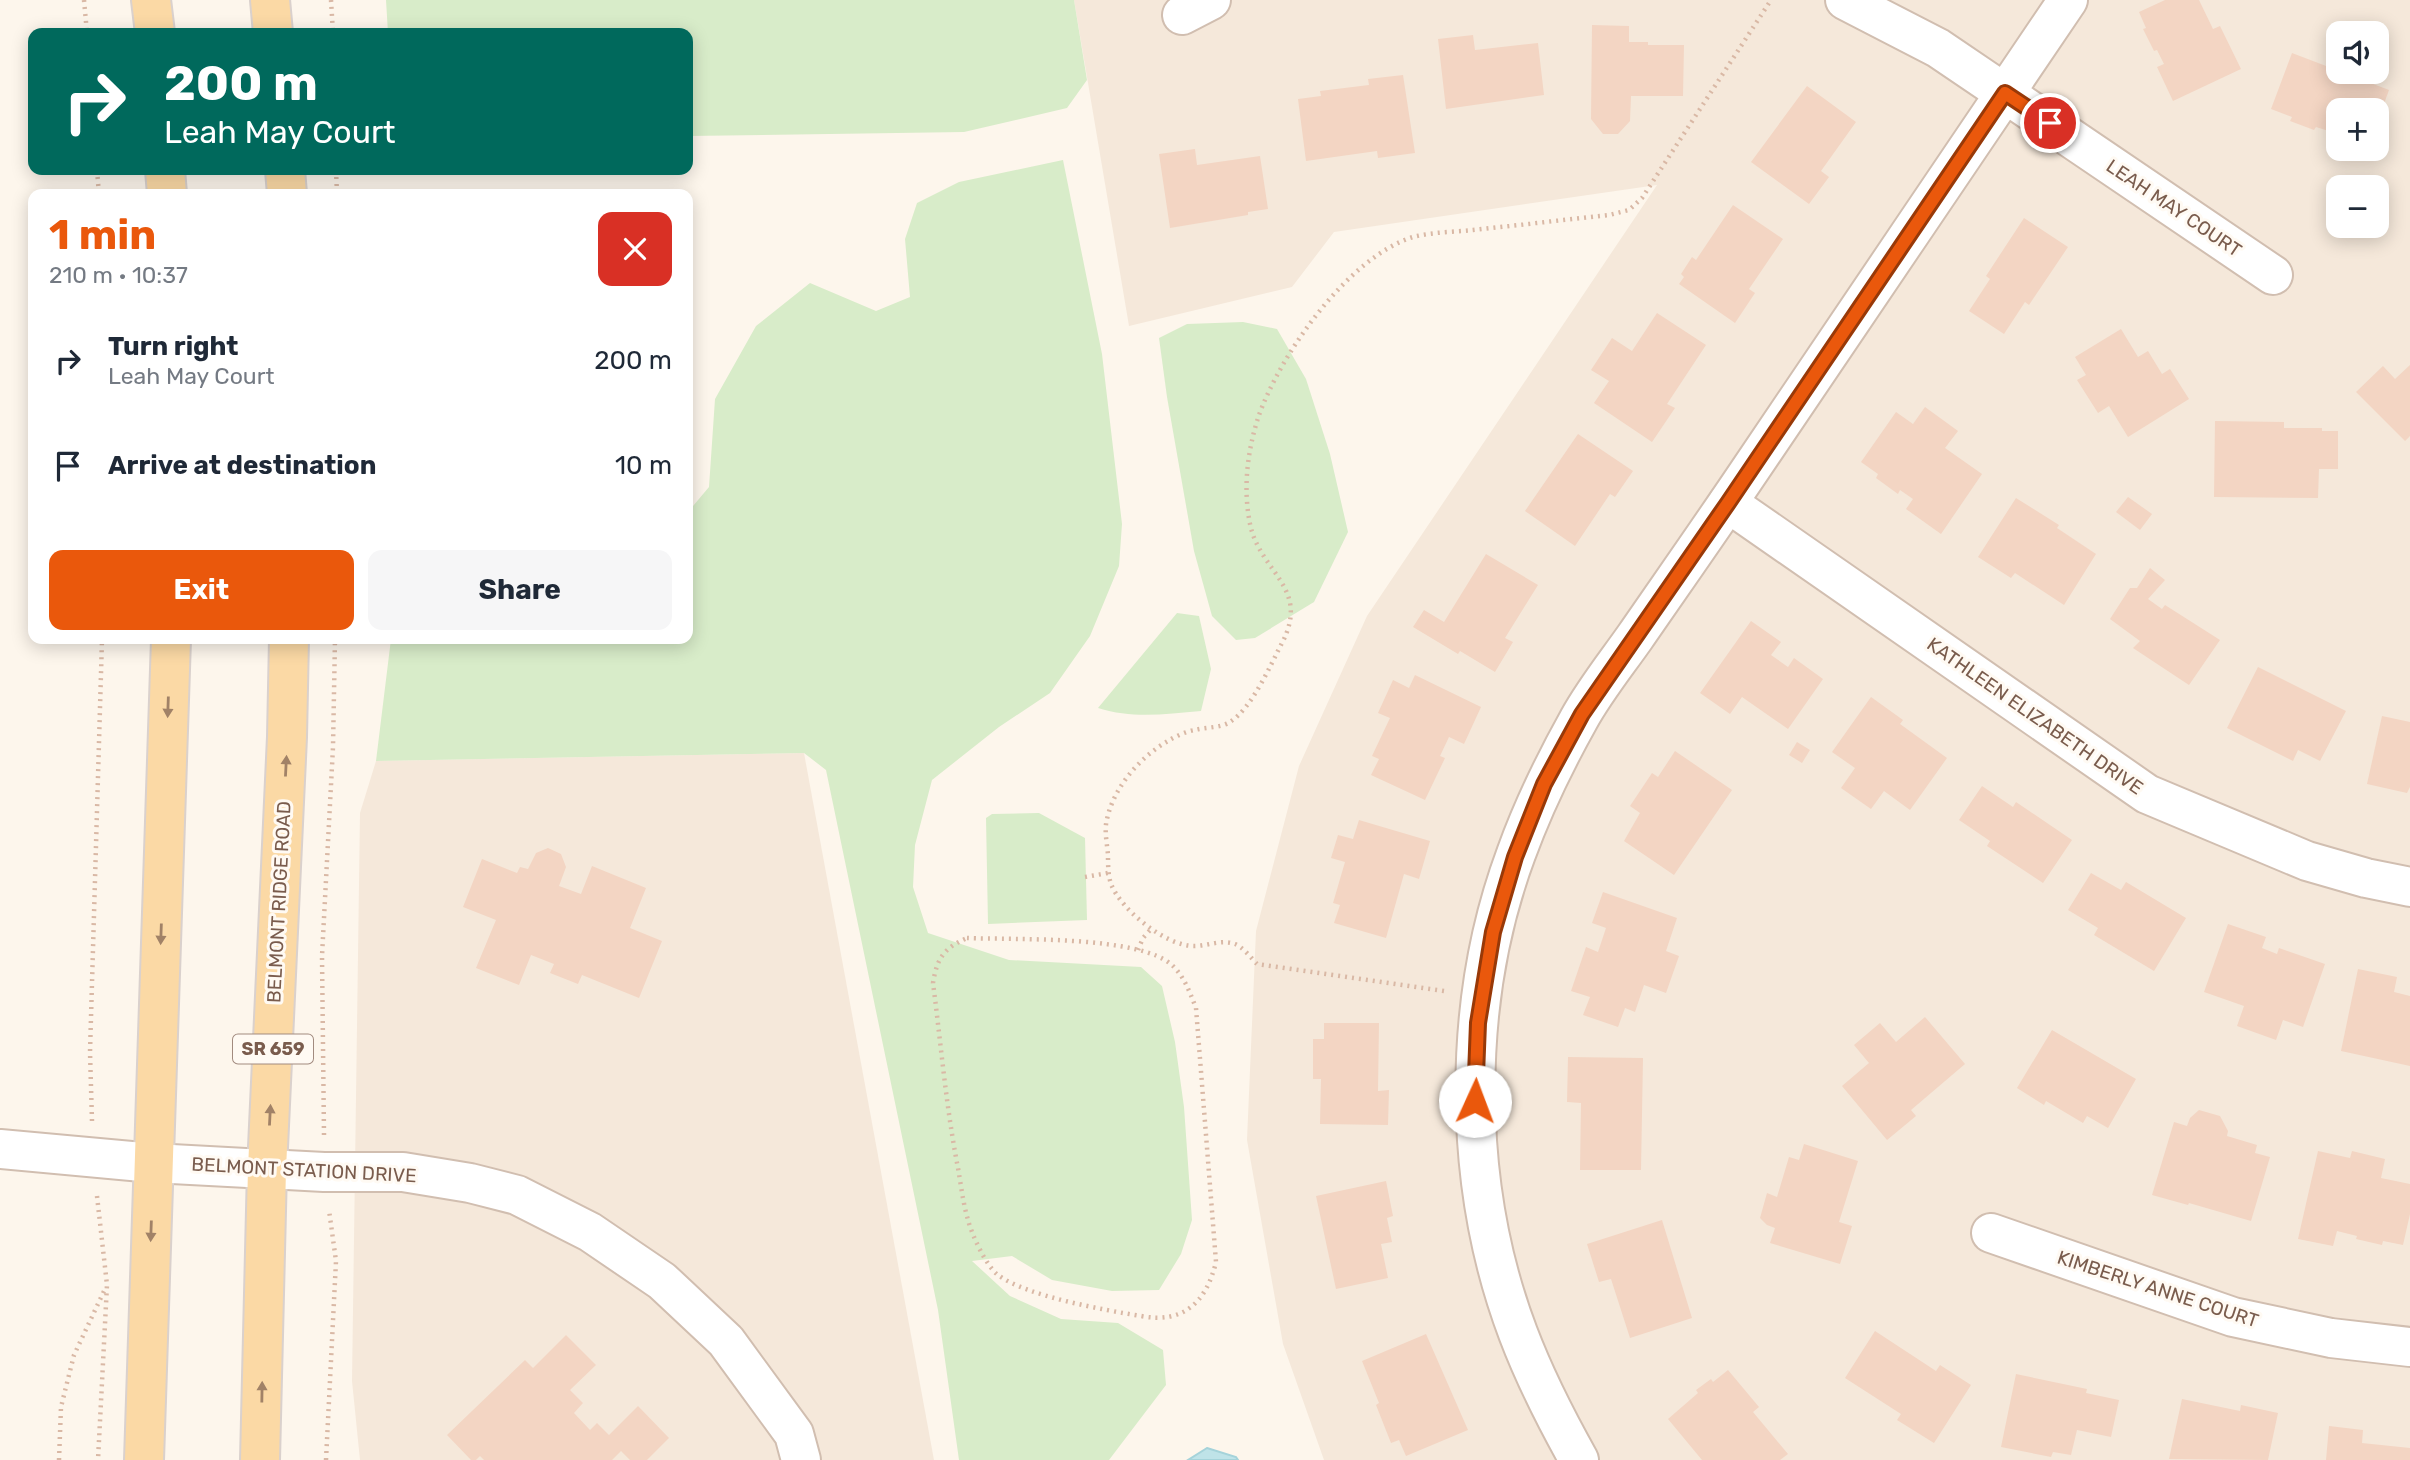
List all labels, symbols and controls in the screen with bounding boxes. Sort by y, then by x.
map controls [2326,21,2389,238]
button: sound [2326,21,2389,84]
text: 200 m [164,54,318,112]
icon: right [49,56,140,147]
pin [2020,93,2080,153]
button: + [2326,98,2389,161]
icon: arrive [2031,104,2069,142]
text: Leah May Court [164,113,396,151]
street label: LEAH MAY COURT [2102,154,2246,262]
button: − [2326,175,2389,238]
text: 1 min [49,210,156,260]
button: close [598,212,672,286]
text: 210 m · 10:37 [49,261,188,289]
text: Turn right [108,331,238,362]
icon: right [49,342,87,380]
text: 200 m [594,345,672,376]
text: Leah May Court [108,362,274,390]
icon: arrive [49,447,87,485]
text: Arrive at destination [108,450,376,481]
text: 10 m [615,450,672,481]
button: Exit [49,550,354,630]
button: Share [368,550,672,630]
street label: KATHLEEN ELIZABETH DRIVE [1923,632,2147,800]
one-way arrow [163,696,174,718]
one-way arrow [280,755,291,777]
street label: BELMONT RIDGE ROAD [262,801,296,1003]
one-way arrow [155,924,167,946]
road number: SR 659 [233,1034,313,1064]
position arrow [1438,1064,1512,1138]
one-way arrow [264,1104,275,1126]
street label: BELMONT STATION DRIVE [191,1153,417,1187]
one-way arrow [146,1220,157,1242]
street label: KIMBERLY ANNE COURT [2054,1246,2262,1332]
one-way arrow [256,1381,267,1403]

